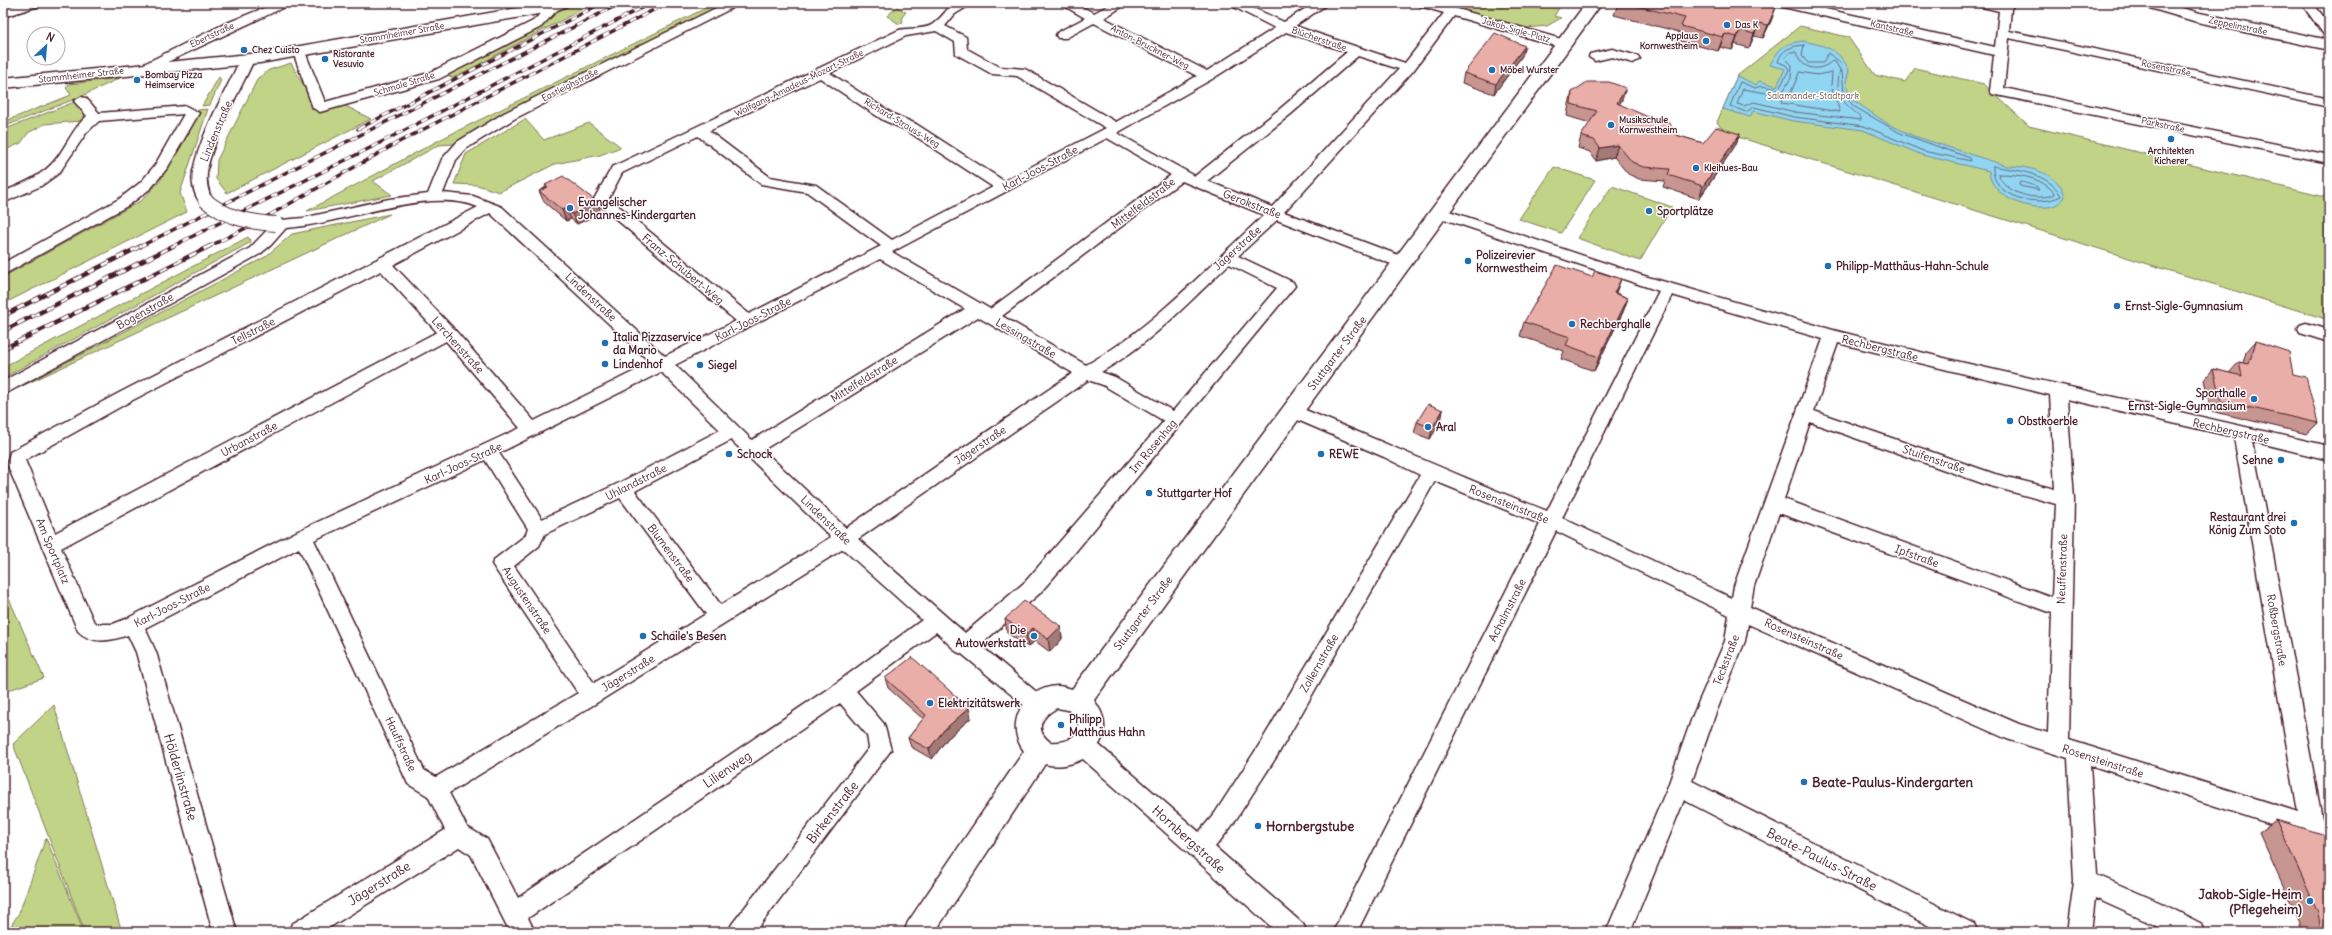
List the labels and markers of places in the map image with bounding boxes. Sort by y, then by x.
place label: Das K [1735,19,1759,30]
marker: Das K [1722,20,1732,30]
place label: Applaus Kornwestheim [1640,30,1698,51]
marker: Applaus Kornwestheim [1701,36,1711,46]
place label: Chez Cuisto [252,44,300,55]
marker: Chez Cuisto [239,45,249,55]
place label: Ristorante Vesuvio [333,48,375,69]
marker: Ristorante Vesuvio [320,54,330,64]
place label: Möbel Wurster [1500,64,1559,75]
marker: Möbel Wurster [1487,65,1497,75]
place label: Bombay Pizza Heimservice [145,69,202,90]
marker: Bombay Pizza Heimservice [132,75,142,85]
place label: Musikschule Kornwestheim [1619,114,1677,135]
marker: Musikschule Kornwestheim [1606,120,1616,130]
marker: Architekten Kicherer [2166,134,2176,144]
place label: Architekten Kicherer [2148,145,2195,166]
place label: Kleihues-Bau [1704,162,1759,173]
marker: Kleihues-Bau [1691,163,1701,173]
place label: Evangelischer Johannes-Kindergarten [578,195,696,223]
marker: Evangelischer Johannes-Kindergarten [565,203,575,213]
place label: Sportplätze [1657,204,1714,219]
marker: Sportplätze [1644,206,1654,216]
place label: Polizeirevier Kornwestheim [1476,248,1548,275]
marker: Polizeirevier Kornwestheim [1463,256,1473,266]
place label: Philipp-Matthäus-Hahn-Schule [1836,259,1989,274]
marker: Philipp-Matthäus-Hahn-Schule [1823,261,1833,271]
place label: Ernst-Sigle-Gymnasium [2125,299,2243,314]
marker: Ernst-Sigle-Gymnasium [2112,301,2122,311]
place label: Rechberghalle [1580,317,1651,332]
marker: Rechberghalle [1567,319,1577,329]
place label: Italia Pizzaservice da Mario [613,330,702,357]
marker: Italia Pizzaservice da Mario [600,338,610,348]
place label: Lindenhof [613,357,663,371]
place label: Siegel [708,358,737,373]
marker: Lindenhof [600,359,610,369]
marker: Siegel [695,360,705,370]
place label: Sporthalle Ernst-Sigle-Gymnasium [2128,386,2246,414]
marker: Sporthalle Ernst-Sigle-Gymnasium [2249,394,2259,404]
place label: Obstkoerble [2018,414,2078,428]
marker: Obstkoerble [2005,416,2015,426]
place label: Aral [1436,420,1456,434]
marker: Aral [1423,422,1433,432]
place label: Schock [737,447,773,461]
place label: REWE [1329,447,1359,461]
marker: Schock [724,449,734,459]
marker: REWE [1316,449,1326,459]
place label: Sehne [2242,453,2273,467]
marker: Sehne [2276,455,2286,465]
place label: Stuttgarter Hof [1157,486,1232,501]
marker: Stuttgarter Hof [1144,488,1154,498]
place label: Restaurant drei König Zum Soto [2209,510,2286,538]
marker: Restaurant drei König Zum Soto [2289,518,2299,528]
place label: Die Autowerkstatt [956,623,1026,650]
place label: Schaile's Besen [651,629,727,643]
marker: Schaile's Besen [638,631,648,641]
marker: Die Autowerkstatt [1029,631,1039,641]
place label: Elektrizitätswerk [938,696,1021,710]
marker: Elektrizitätswerk [925,698,935,708]
place label: Philipp Matthäus Hahn [1069,712,1146,739]
marker: Philipp Matthäus Hahn [1056,720,1066,730]
place label: Beate-Paulus-Kindergarten [1812,774,1974,791]
marker: Beate-Paulus-Kindergarten [1799,777,1809,787]
place label: Hornbergstube [1266,818,1354,835]
marker: Hornbergstube [1253,821,1263,831]
place label: Jakob-Sigle-Heim (Pflegeheim) [2198,886,2303,918]
marker: Jakob-Sigle-Heim (Pflegeheim) [2305,896,2315,906]

